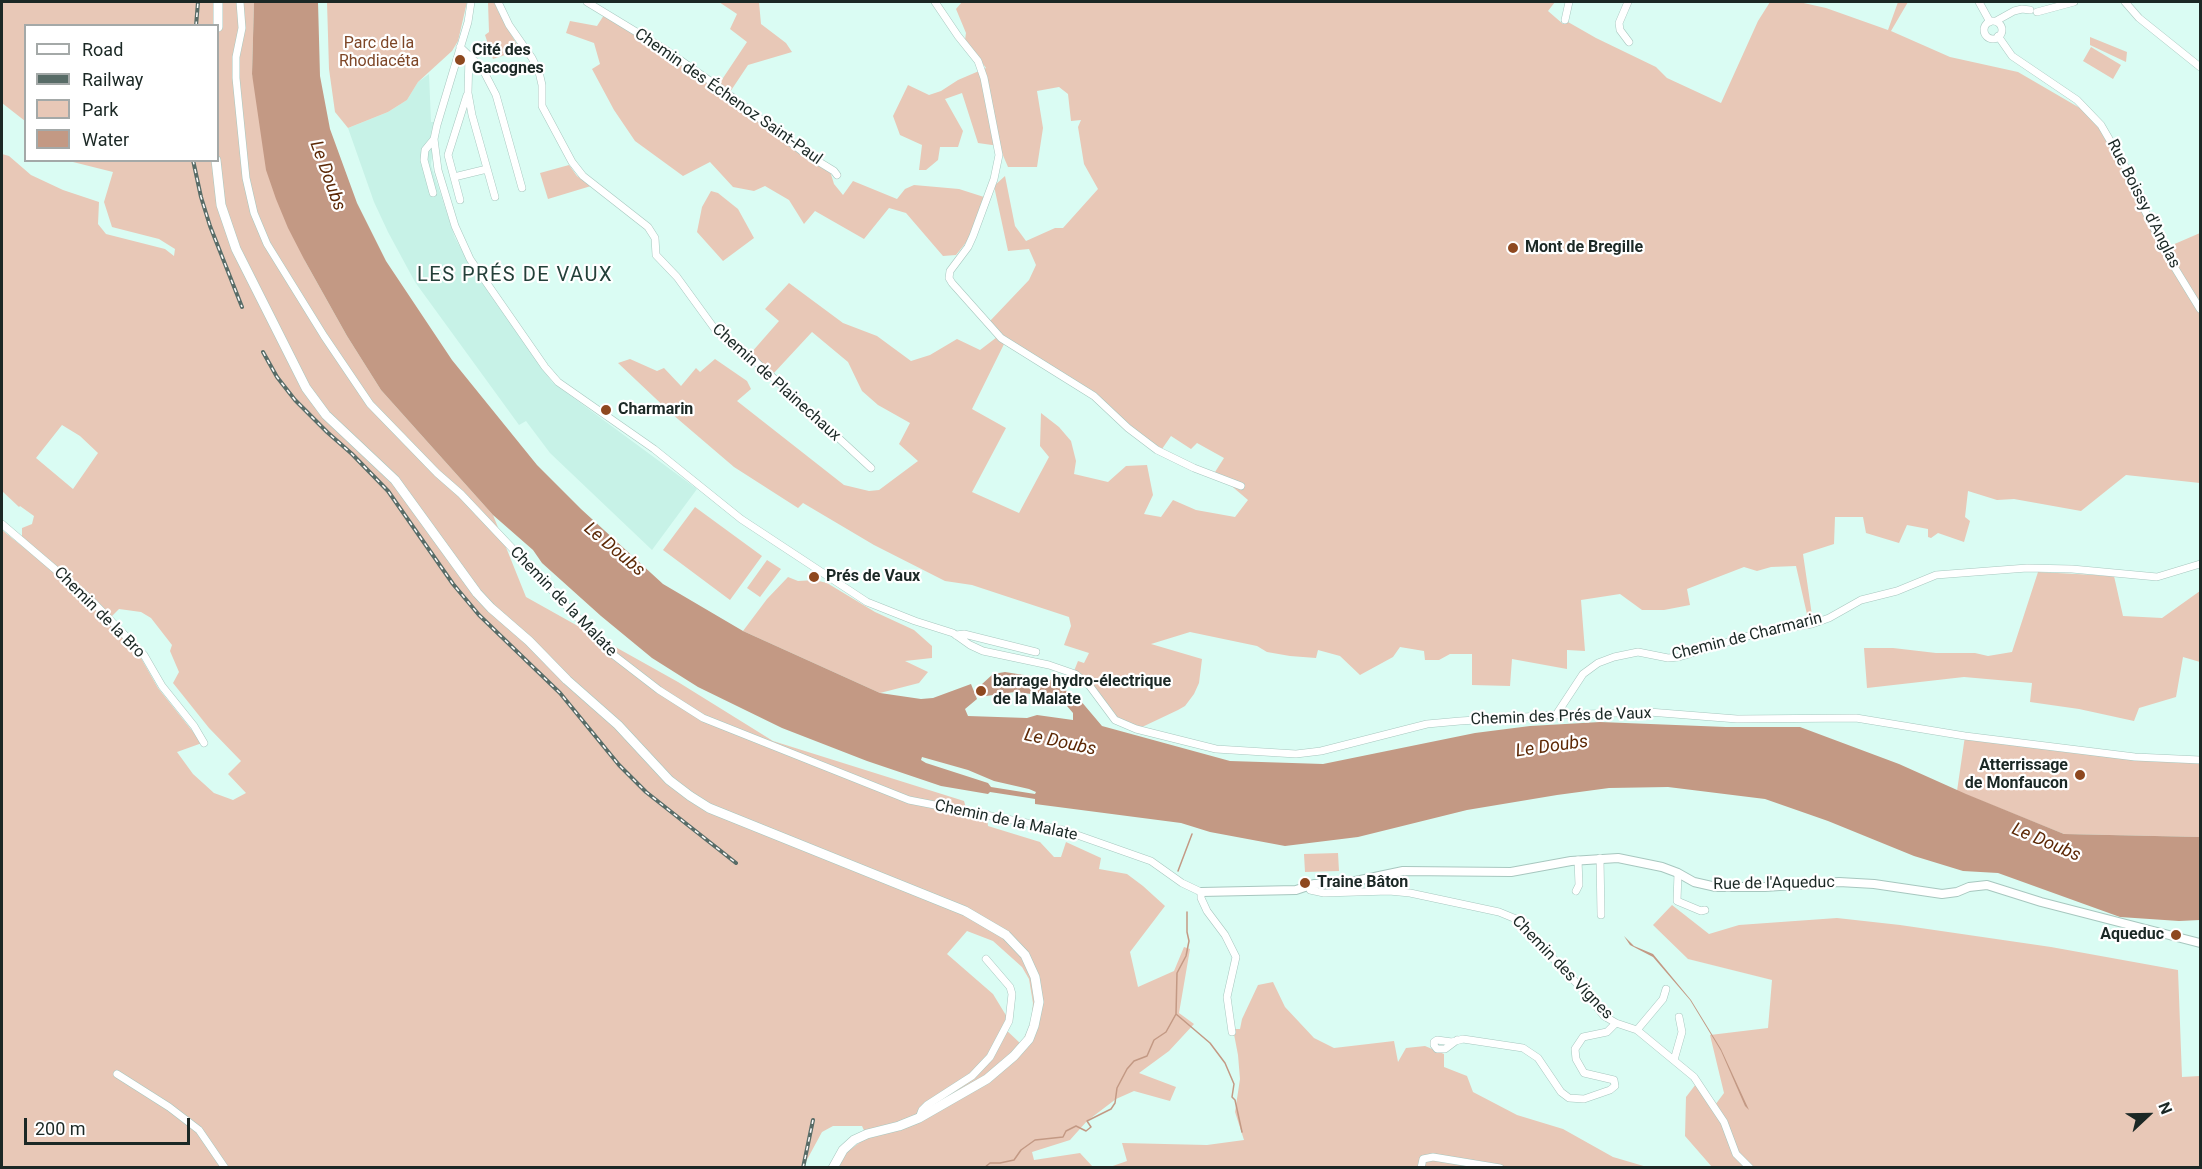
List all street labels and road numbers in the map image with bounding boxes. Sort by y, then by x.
street label: Chemin des Échenoz Saint-Paul [631,25,825,169]
street label: Rue Boissy d'Anglas [2102,136,2184,272]
street label: Chemin de Plainechaux [708,320,844,446]
street label: Chemin de la Malate [506,543,620,661]
street label: Chemin de la Bro [49,563,149,663]
street label: Chemin de Charmarin [1670,609,1824,665]
street label: Chemin des Prés de Vaux [1470,704,1652,730]
street label: Chemin de la Malate [933,796,1079,846]
street label: Rue de l'Aqueduc [1713,873,1835,895]
street label: Chemin des Vignes [1508,912,1616,1024]

